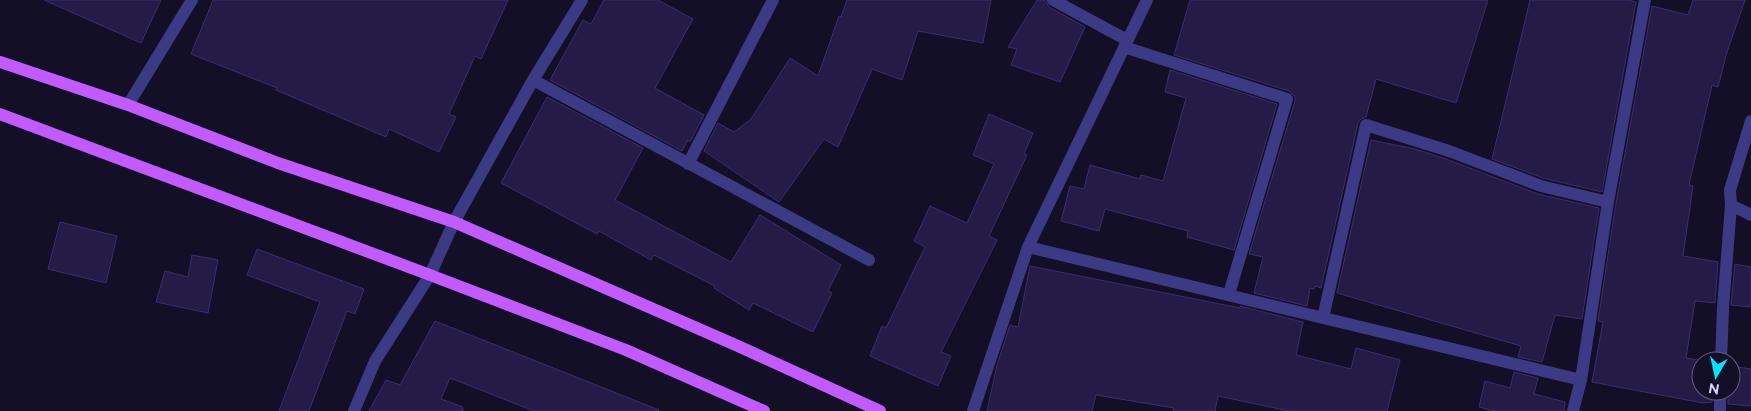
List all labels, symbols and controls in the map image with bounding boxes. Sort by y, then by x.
north arrow [1691,351,1741,401]
text: N [1707,380,1720,398]

